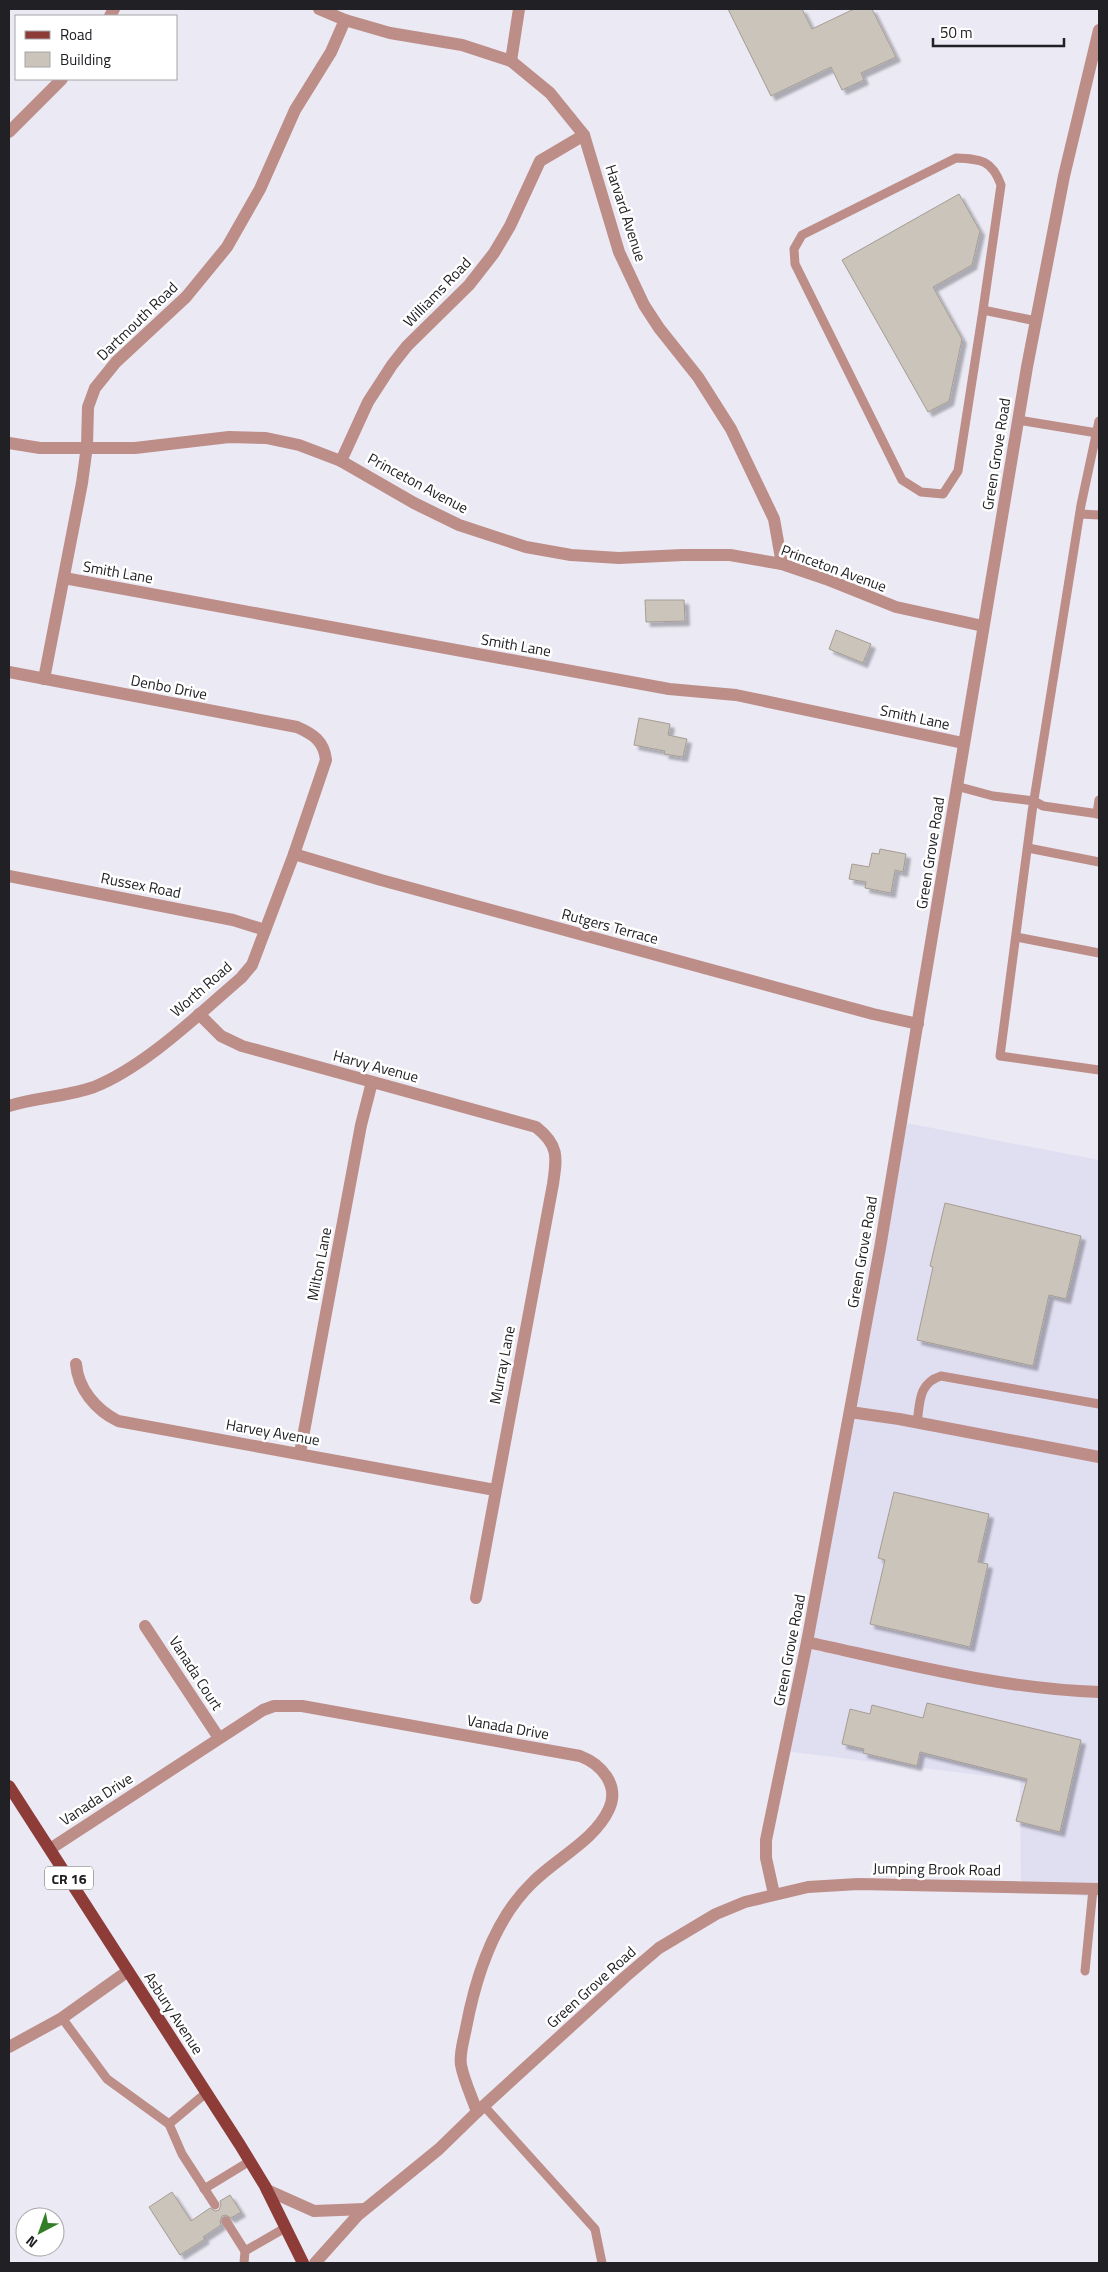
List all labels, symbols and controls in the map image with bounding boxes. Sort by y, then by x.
legend [15,15,178,80]
scale bar [933,15,1064,47]
text: 50 m [940,21,973,44]
text: Road [60,23,92,46]
text: Building [60,48,111,71]
street label: Harvard Avenue [600,162,652,264]
street label: Williams Road [398,252,476,332]
street label: Dartmouth Road [91,276,183,366]
street label: Green Grove Road [976,396,1016,512]
street label: Princeton Avenue [364,447,472,519]
street label: Princeton Avenue [778,538,890,598]
street label: Smith Lane [81,555,155,589]
street label: Smith Lane [479,628,553,662]
street label: Denbo Drive [129,668,209,706]
street label: Smith Lane [878,698,952,736]
street label: Green Grove Road [910,795,950,911]
street label: Russex Road [99,866,183,904]
street label: Rutgers Terrace [559,902,661,950]
street label: Worth Road [165,956,237,1022]
street label: Harvy Avenue [331,1044,421,1088]
street label: Green Grove Road [841,1194,883,1310]
street label: Milton Lane [301,1225,337,1303]
street label: Murray Lane [483,1324,521,1406]
street label: Harvey Avenue [224,1412,322,1452]
street label: Green Grove Road [767,1592,811,1708]
street label: Vanada Court [163,1631,229,1715]
street label: Vanada Drive [465,1708,551,1746]
street label: Vanada Drive [55,1767,137,1831]
street label: Jumping Brook Road [873,1856,1001,1882]
road number: CR 16 [45,1866,93,1890]
street label: Green Grove Road [541,1941,641,2033]
street label: Asbury Avenue [139,1967,209,2059]
north arrow [15,2207,65,2257]
text: N [21,2231,42,2253]

